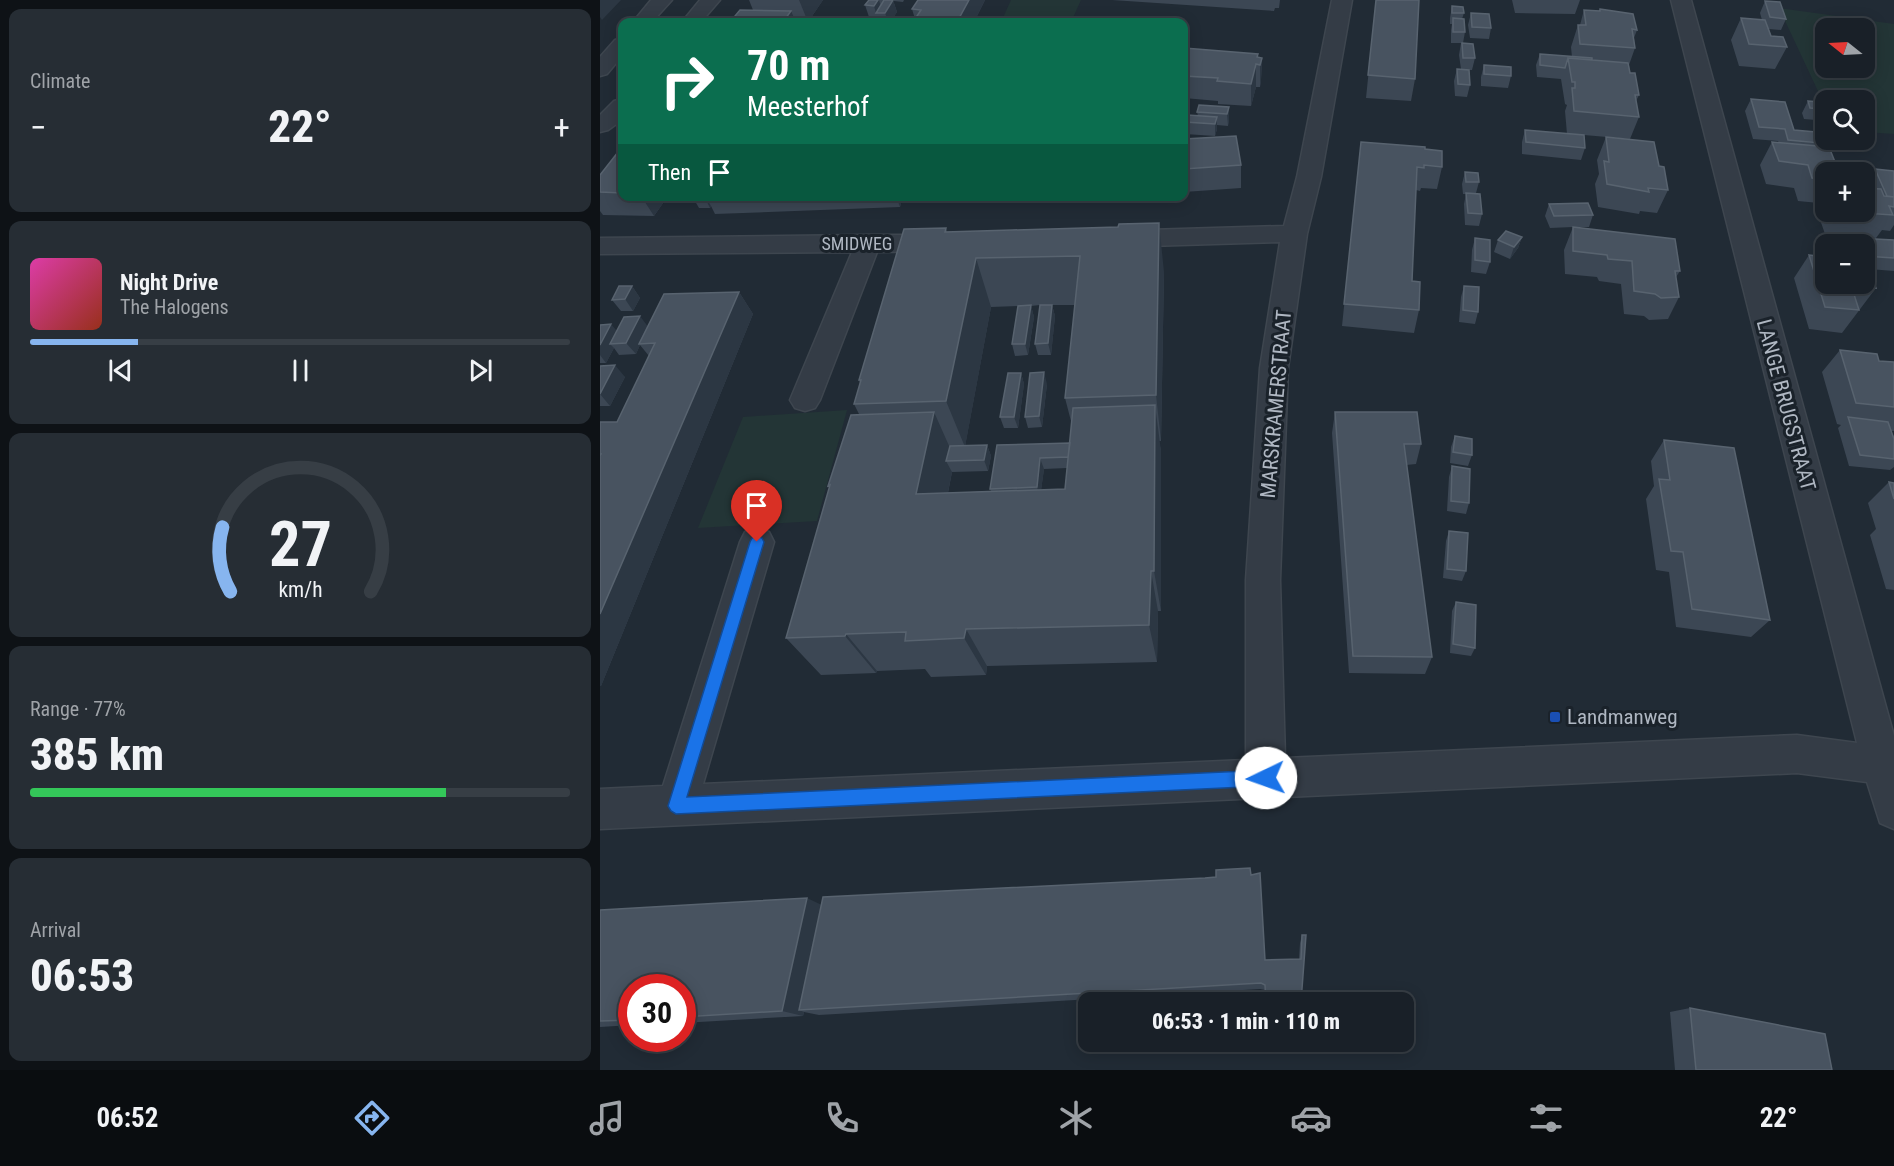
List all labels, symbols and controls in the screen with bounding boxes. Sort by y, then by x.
north arrow [1815,18,1875,78]
map controls [1815,18,1875,294]
text: 70 m [747,41,830,90]
icon: right [648,42,726,120]
text: Climate [30,69,90,93]
button: search [1815,90,1875,150]
text: Meesterhof [747,91,869,123]
text: 22° [268,100,332,153]
text: − [30,108,47,147]
text: + [554,108,570,147]
icon: arrive [703,156,736,189]
text: Then [648,160,691,185]
button: + [1815,162,1875,222]
street label: SMIDWEG [822,233,893,254]
button: − [1815,234,1875,294]
text: Night Drive [120,270,218,295]
text: The Halogens [120,295,229,319]
street label: MARSKRAMERSTRAAT [1256,309,1296,499]
street label: LANGE BRUGSTRAAT [1752,317,1820,493]
icon: previous [104,354,137,387]
icon: pause [284,354,317,387]
icon: next [464,354,497,387]
pin [731,480,782,542]
icon: arrive [740,489,773,522]
text: 27 [268,508,332,581]
text: km/h [278,577,322,602]
text: Range · 77% [30,697,126,721]
place label: Landmanweg [1567,705,1678,729]
marker: Landmanweg [1548,710,1562,724]
text: 385 km [30,728,164,781]
position arrow [1234,746,1298,810]
text: Arrival [30,918,81,942]
text: 06:53 [30,949,134,1002]
speed limit sign: 30 [618,974,696,1052]
text: 06:53 · 1 min · 110 m [1152,1009,1340,1034]
icon: directions [351,1097,393,1139]
icon: music [586,1097,628,1139]
icon: phone [821,1097,863,1139]
icon: climate [1055,1097,1097,1139]
icon: car [1290,1097,1332,1139]
icon: filters [1525,1097,1567,1139]
text: 06:52 [96,1102,158,1134]
text: 22° [1760,1102,1798,1134]

